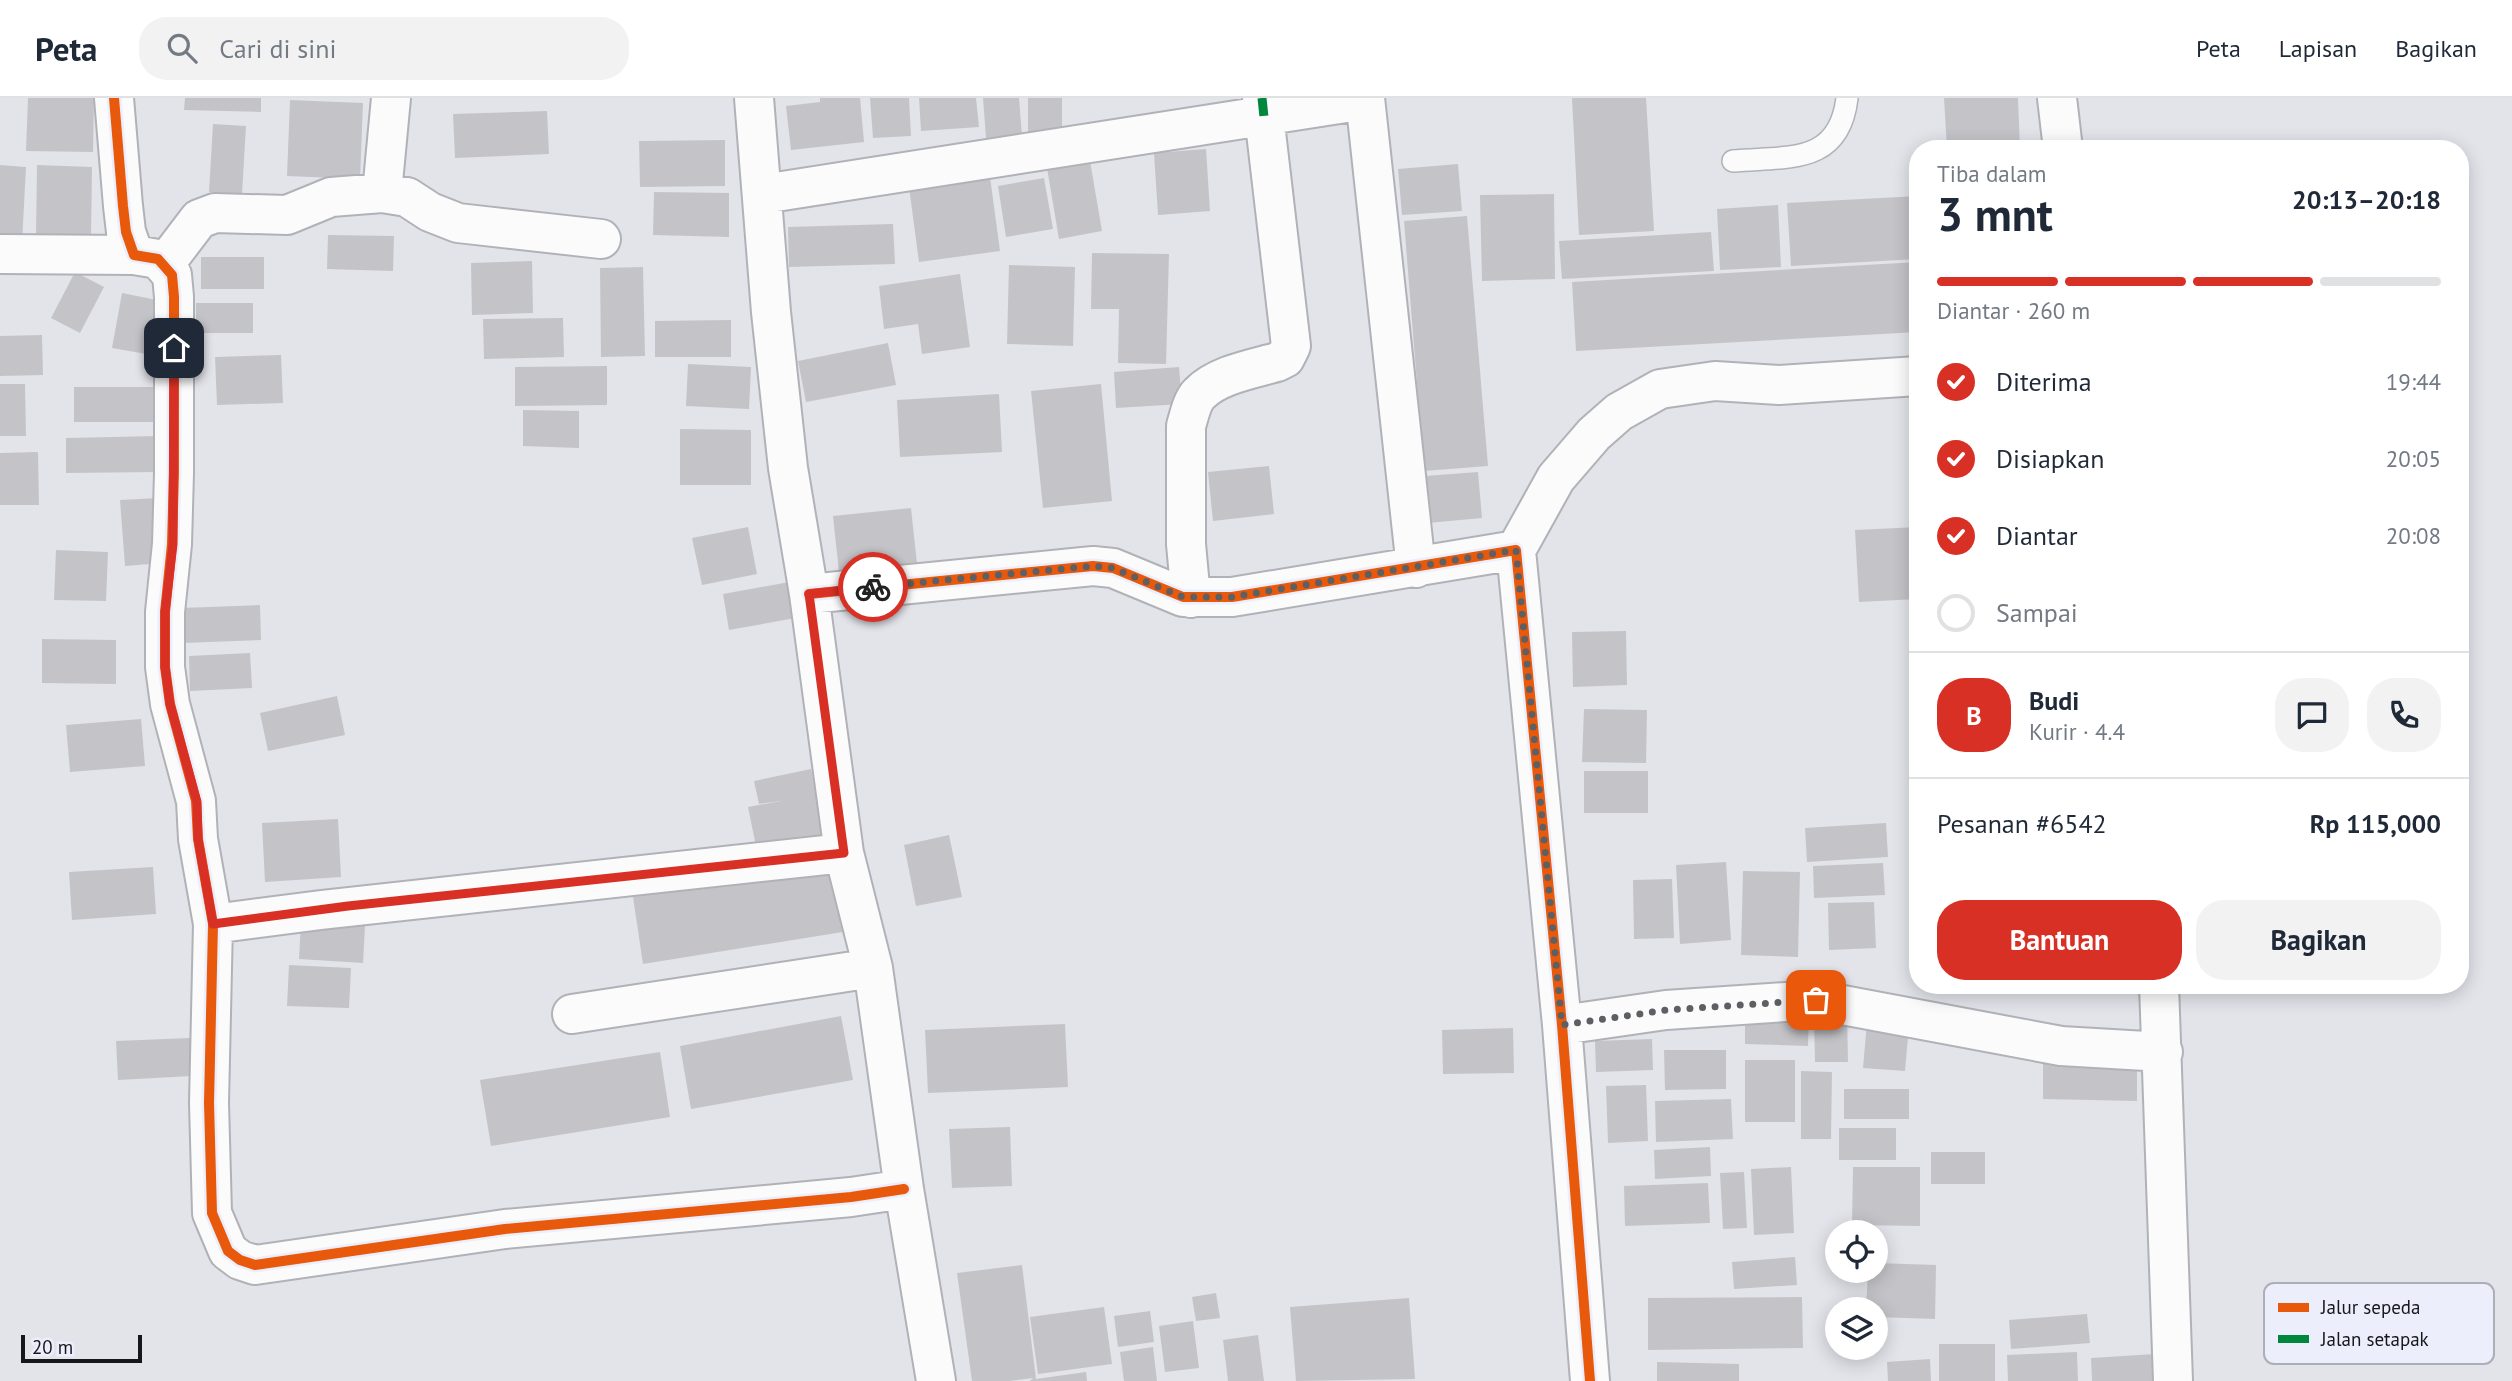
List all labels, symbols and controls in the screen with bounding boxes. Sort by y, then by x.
search box [139,17,629,80]
text: Peta [35,27,97,70]
icon: search [163,29,201,67]
text: Cari di sini [219,32,336,65]
text: Peta [2196,33,2241,64]
text: Lapisan [2279,33,2357,64]
text: Bagikan [2395,33,2477,64]
text: Tiba dalam [1937,159,2046,188]
text: 20:13–20:18 [2292,183,2441,216]
text: 3 mnt [1937,184,2053,244]
text: Diantar · 260 m [1937,296,2090,325]
pin [144,318,204,378]
icon: home [155,329,193,367]
icon: check [1937,363,1975,401]
text: Diterima [1996,365,2092,398]
text: 19:44 [2386,367,2441,396]
icon: check [1937,440,1975,478]
text: Disiapkan [1996,442,2104,475]
text: 20:05 [2386,444,2441,473]
icon: check [1937,517,1975,555]
text: Diantar [1996,519,2078,552]
text: 20:08 [2386,521,2441,550]
courier [838,552,908,622]
icon: bike [854,568,892,606]
text: Sampai [1996,596,2078,629]
button: chat [2275,678,2349,752]
button: phone [2367,678,2441,752]
text: Budi [2029,684,2079,717]
text: B [1966,699,1982,732]
text: Kurir · 4.4 [2029,717,2125,746]
text: Pesanan #6542 [1937,807,2107,840]
text: Rp 115,000 [2310,807,2441,840]
button: Bantuan [1937,900,2182,980]
button: Bagikan [2196,900,2441,980]
pin [1786,970,1846,1030]
icon: bag [1797,981,1835,1019]
map controls [1825,1220,1888,1360]
button: locate [1825,1220,1888,1283]
legend [2264,1283,2494,1364]
text: Jalur sepeda [2320,1295,2421,1319]
button: layers [1825,1297,1888,1360]
text: Jalan setapak [2320,1327,2429,1351]
scale bar [21,1332,142,1364]
text: 20 m [32,1335,73,1359]

